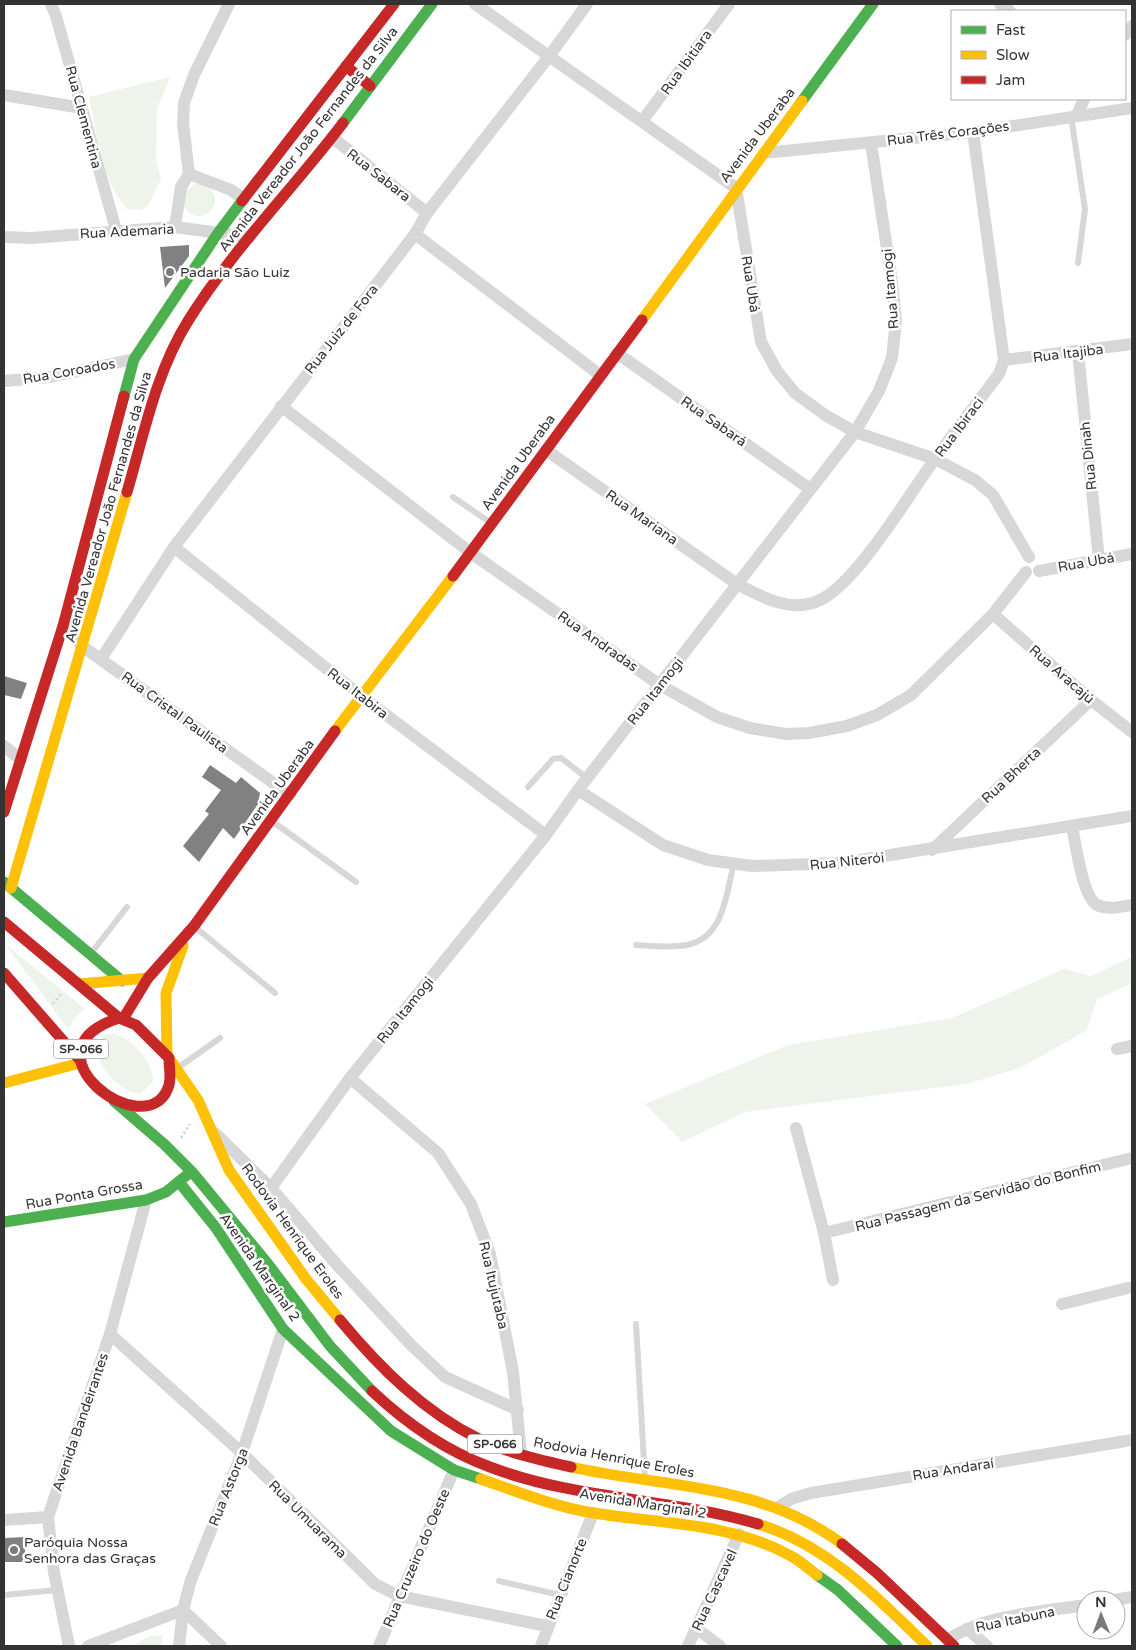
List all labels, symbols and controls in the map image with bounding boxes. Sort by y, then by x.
legend [951,10,1126,100]
text: Fast [996,21,1026,39]
street label: Avenida Vereador João Fernandes da Silva [215,23,402,255]
street label: Rua Ibitiara [657,27,716,98]
text: Slow [996,46,1030,64]
street label: Rua Clementina [62,64,105,170]
text: Jam [996,71,1025,89]
street label: Avenida Uberaba [716,84,799,186]
street label: Rua Três Corações [886,118,1010,149]
street label: Rua Sabara [343,145,414,206]
street label: Rua Ademaria [79,221,175,242]
street label: Rua Itamogi [879,248,902,330]
street label: Rua Ubá [738,255,763,314]
place label: Padaria São Luiz [180,264,290,281]
marker: Padaria São Luiz [164,266,176,278]
street label: Rua Juiz de Fora [301,281,382,378]
street label: Rua Itajiba [1032,341,1104,366]
street label: Rua Coroados [22,355,117,388]
street label: Avenida Vereador João Fernandes da Silva [62,370,155,645]
street label: Rua Sabará [678,393,750,450]
street label: Rua Ibiraci [931,394,987,461]
street label: Avenida Uberaba [478,411,559,514]
street label: Rua Dinah [1076,421,1101,491]
street label: Rua Mariana [602,486,681,549]
street label: Rua Ubá [1056,549,1116,576]
street label: Rua Andradas [554,607,641,676]
street label: Rua Aracajú [1026,641,1098,707]
street label: Rua Itamogi [624,654,687,728]
street label: Rua Itabira [324,664,392,722]
street label: Rua Cristal Paulista [118,668,231,757]
street label: Avenida Uberaba [237,736,318,839]
street label: Rua Bherta [978,744,1044,807]
street label: Rua Niterói [809,849,885,874]
street label: Rua Itamogi [373,974,437,1047]
road number: SP-066 [54,1040,108,1058]
street label: Rua Passagem da Servidão do Bonfim [853,1158,1103,1235]
street label: Rodovia Henrique Eroles [238,1160,348,1303]
street label: Rua Ponta Grossa [24,1176,144,1213]
street label: Avenida Marginal 2 [216,1210,303,1325]
street label: Rua Itujutaba [475,1239,512,1331]
street label: Avenida Bandeirantes [49,1350,112,1494]
street label: Rodovia Henrique Eroles [532,1434,696,1481]
road number: SP-066 [468,1435,522,1454]
street label: Rua Astorga [205,1446,252,1529]
street label: Rua Andaraí [911,1455,996,1484]
street label: Rua Umuarama [265,1477,350,1562]
street label: Avenida Marginal 2 [578,1485,708,1522]
street label: Rua Cruzeiro do Oeste [380,1486,453,1630]
place label: Paróquia Nossa Senhora das Graças [24,1534,156,1567]
street label: Rua Cianorte [542,1536,591,1623]
marker: Paróquia Nossa Senhora das Graças [8,1544,20,1556]
street label: Rua Cascavel [688,1547,741,1634]
north arrow [1076,1590,1126,1640]
text: N [1095,1594,1107,1611]
street label: Rua Itabuna [974,1603,1056,1636]

